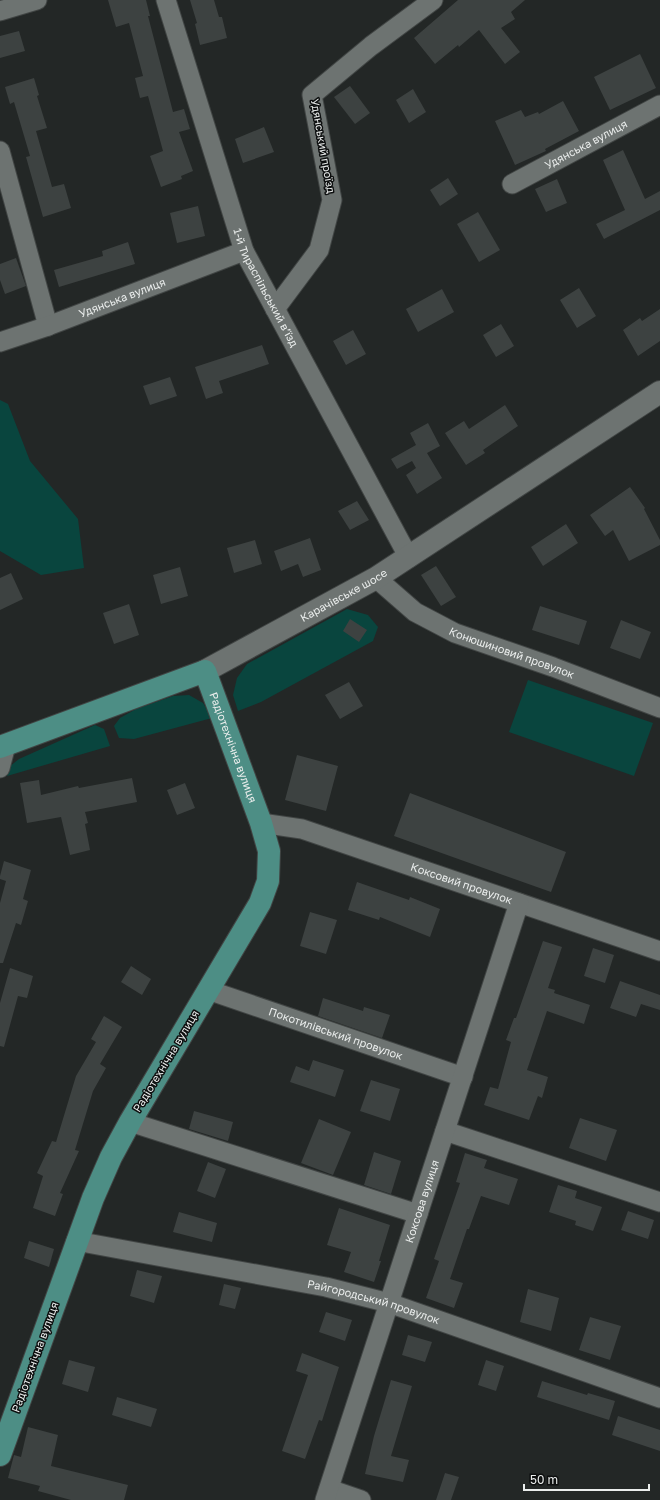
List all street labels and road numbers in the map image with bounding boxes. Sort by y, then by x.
street label: Удянський проїзд [309,98,338,195]
street label: Удянська вулиця [542,117,629,171]
street label: 1-й Тираспільський в’їзд [231,226,301,349]
street label: Удянська вулиця [77,275,167,320]
street label: Карачівське шосе [298,566,389,624]
street label: Конюшиновий провулок [447,624,577,681]
street label: Радіотехнічна вулиця [207,690,260,804]
street label: Коксовий провулок [409,860,515,906]
street label: Покотилівський провулок [267,1004,405,1062]
street label: Радіотехнічна вулиця [130,1007,201,1114]
street label: Коксова вулиця [402,1158,441,1244]
street label: Райгородський провулок [306,1277,442,1327]
street label: Радіотехнічна вулиця [8,1300,61,1414]

